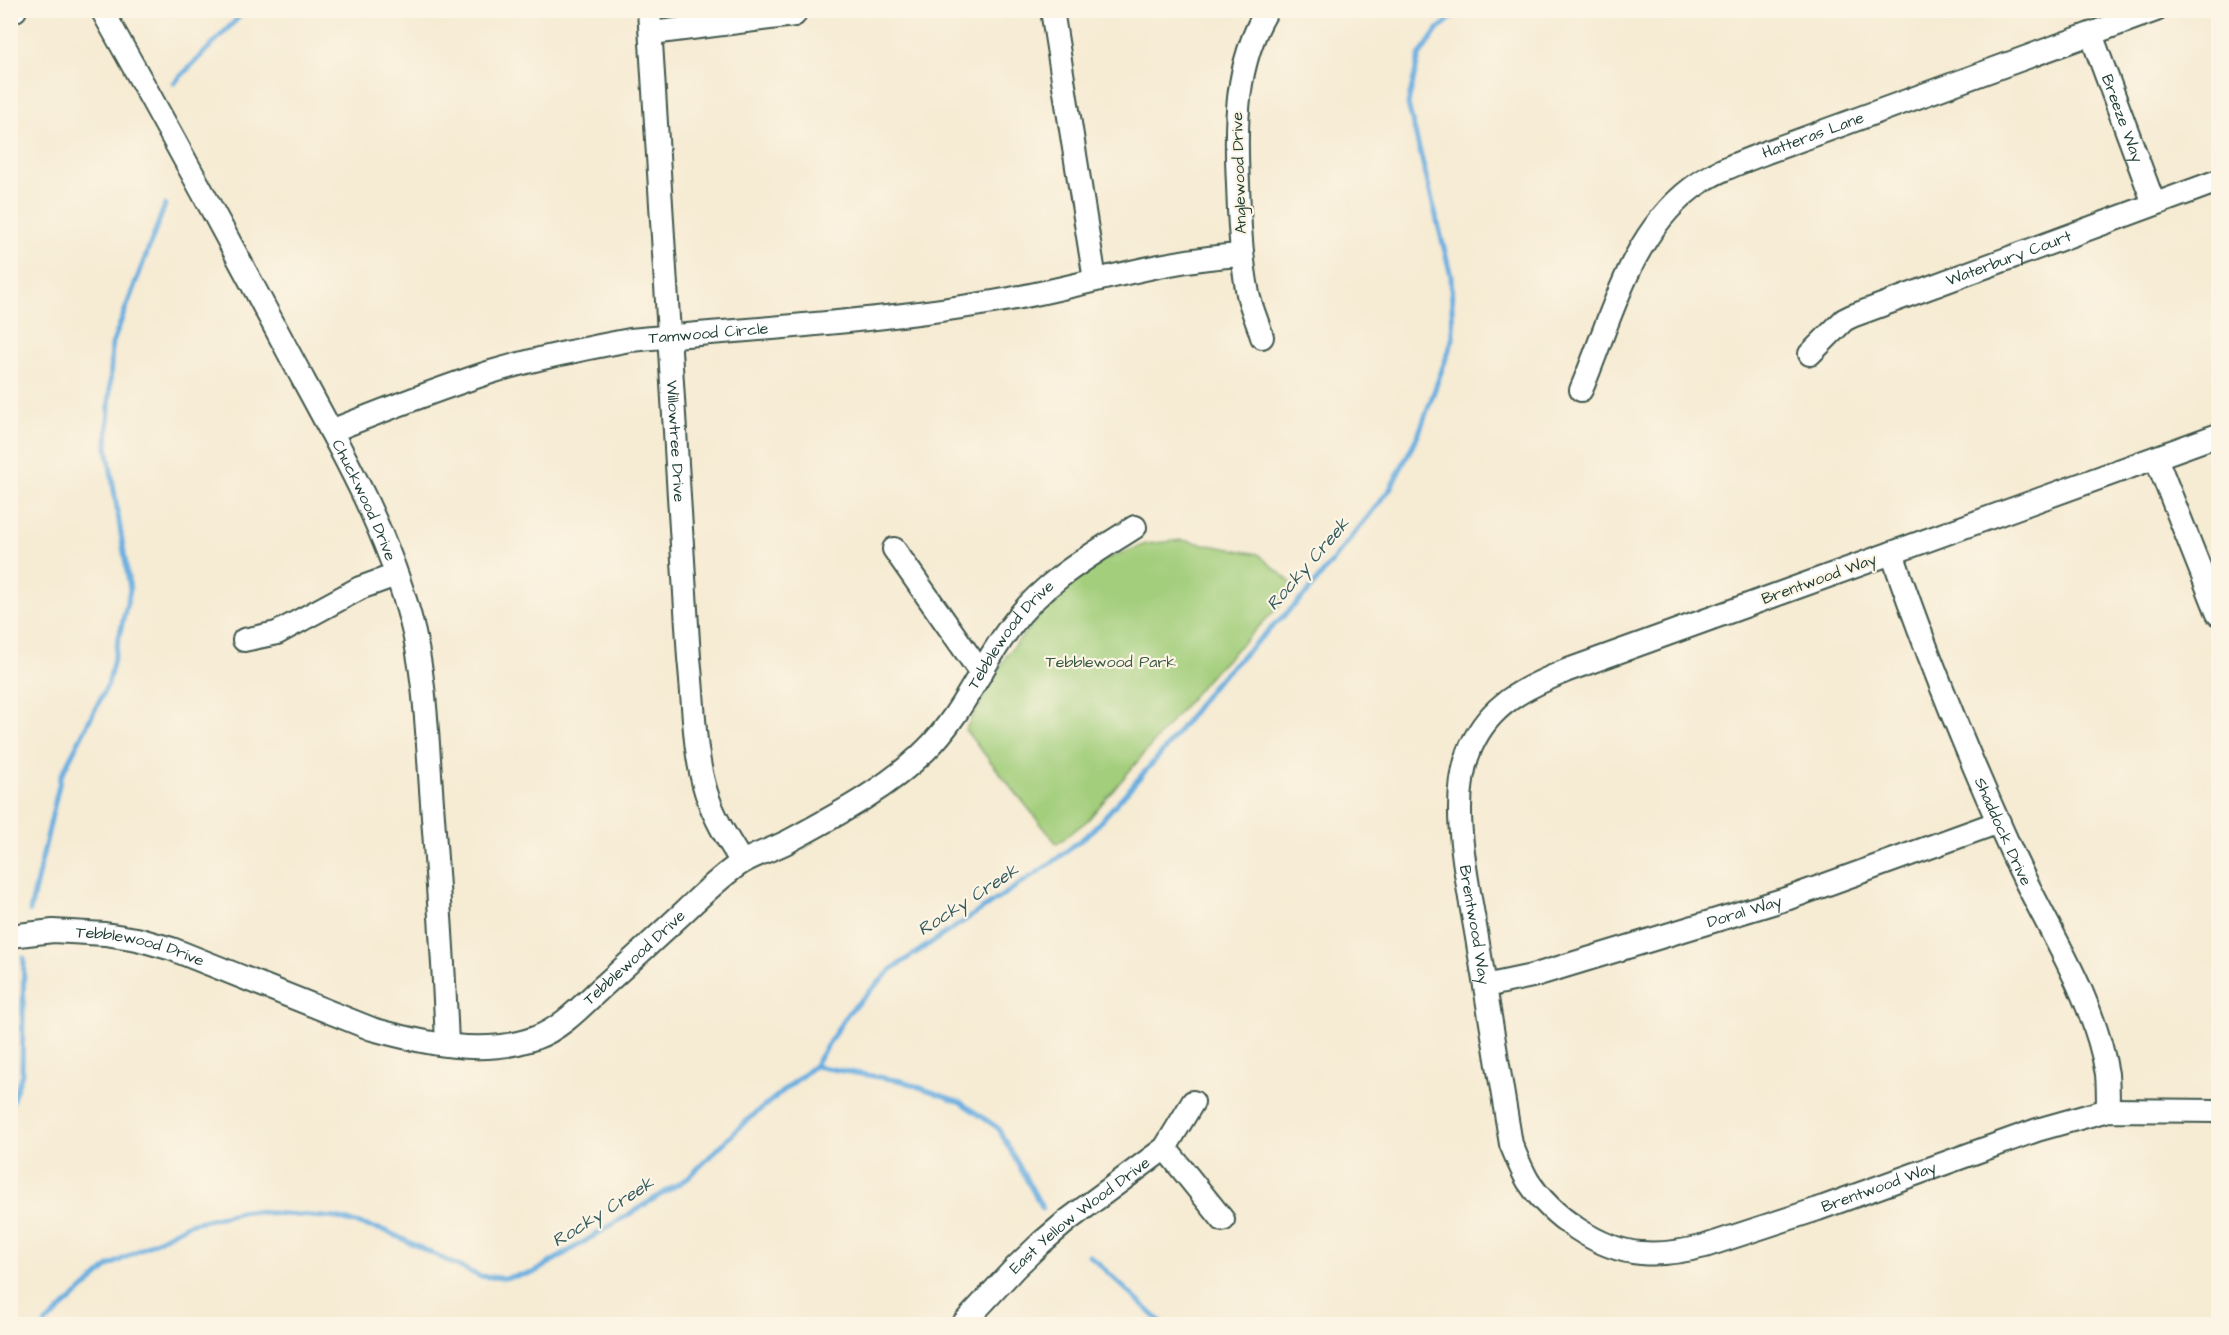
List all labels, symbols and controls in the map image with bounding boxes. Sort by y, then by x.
street label: Breeze Way [2096,71,2149,166]
street label: Hatteras Lane [1759,106,1867,164]
street label: Anglewood Drive [1226,111,1253,234]
street label: Waterbury Court [1943,225,2075,291]
street label: Tamwood Circle [648,317,769,349]
street label: Willowtree Drive [661,380,690,503]
street label: Chuckwood Drive [326,436,402,564]
water label: Rocky Creek [1261,511,1357,617]
street label: Brentwood Way [1758,548,1880,611]
street label: Tebblewood Drive [963,575,1059,693]
park label: Tebblewood Park [1046,651,1176,673]
street label: Shaddock Drive [1969,774,2037,890]
water label: Rocky Creek [913,857,1025,943]
street label: Brentwood Way [1454,864,1495,986]
street label: Doral Way [1704,890,1785,933]
street label: Tebblewood Drive [578,905,691,1010]
street label: Tebblewood Drive [75,921,208,972]
street label: East Yellow Wood Drive [1004,1152,1155,1279]
street label: Brentwood Way [1818,1156,1940,1218]
water label: Rocky Creek [547,1170,660,1254]

